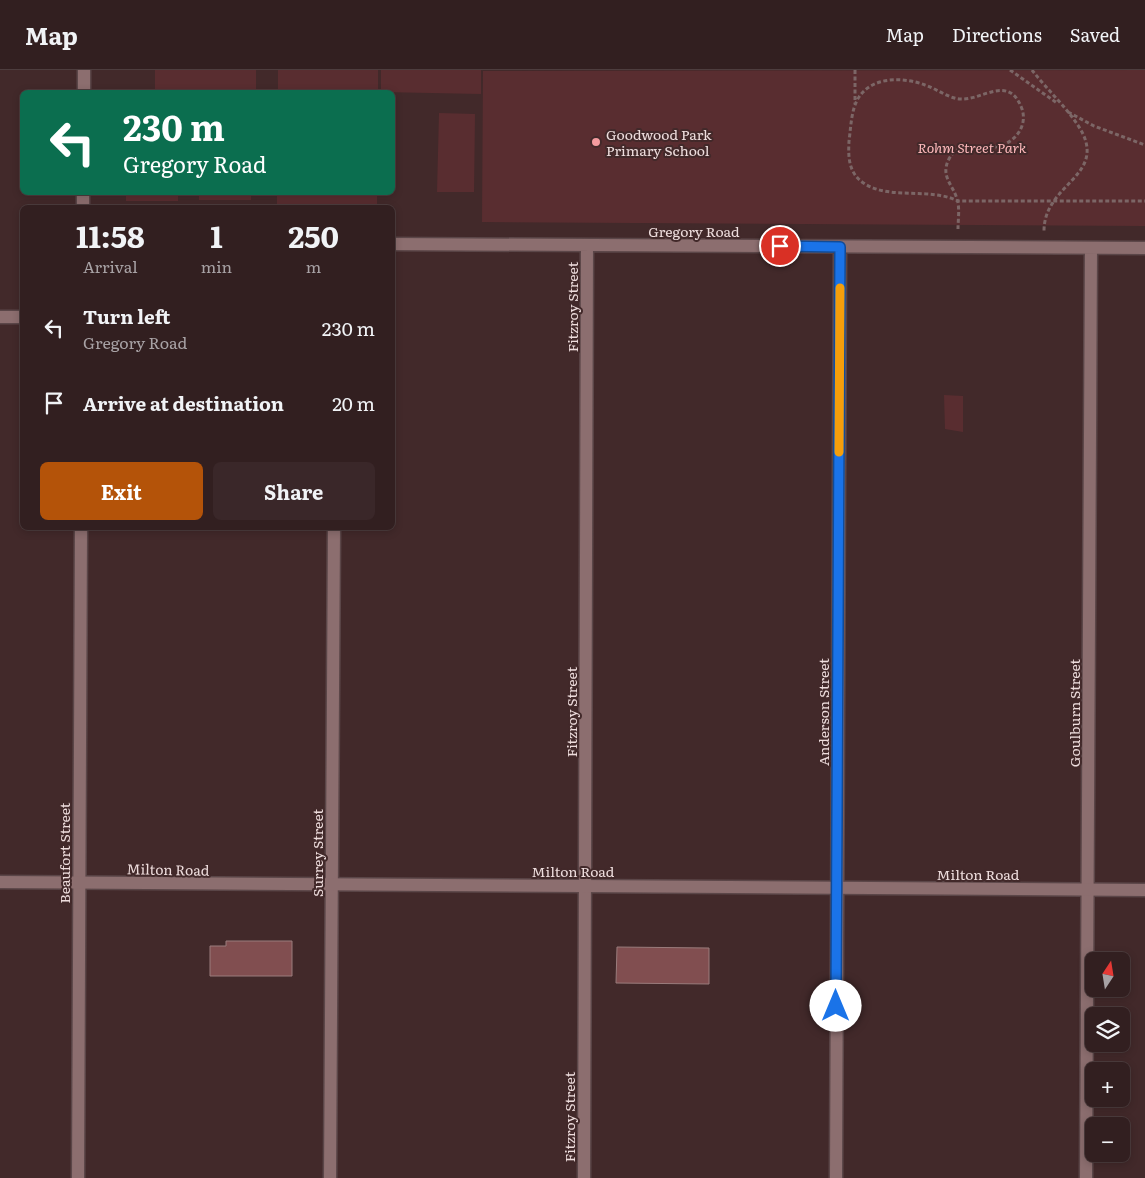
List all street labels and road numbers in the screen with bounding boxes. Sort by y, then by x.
street label: Gregory Road [648,221,740,241]
street label: Fitzroy Street [562,261,582,352]
street label: Anderson Street [813,658,833,766]
street label: Goulburn Street [1064,659,1084,767]
street label: Fitzroy Street [561,666,581,757]
street label: Beaufort Street [54,802,74,904]
street label: Surrey Street [307,809,327,897]
street label: Milton Road [126,858,210,880]
street label: Milton Road [532,861,615,881]
street label: Milton Road [937,864,1020,884]
street label: Fitzroy Street [559,1071,579,1162]

